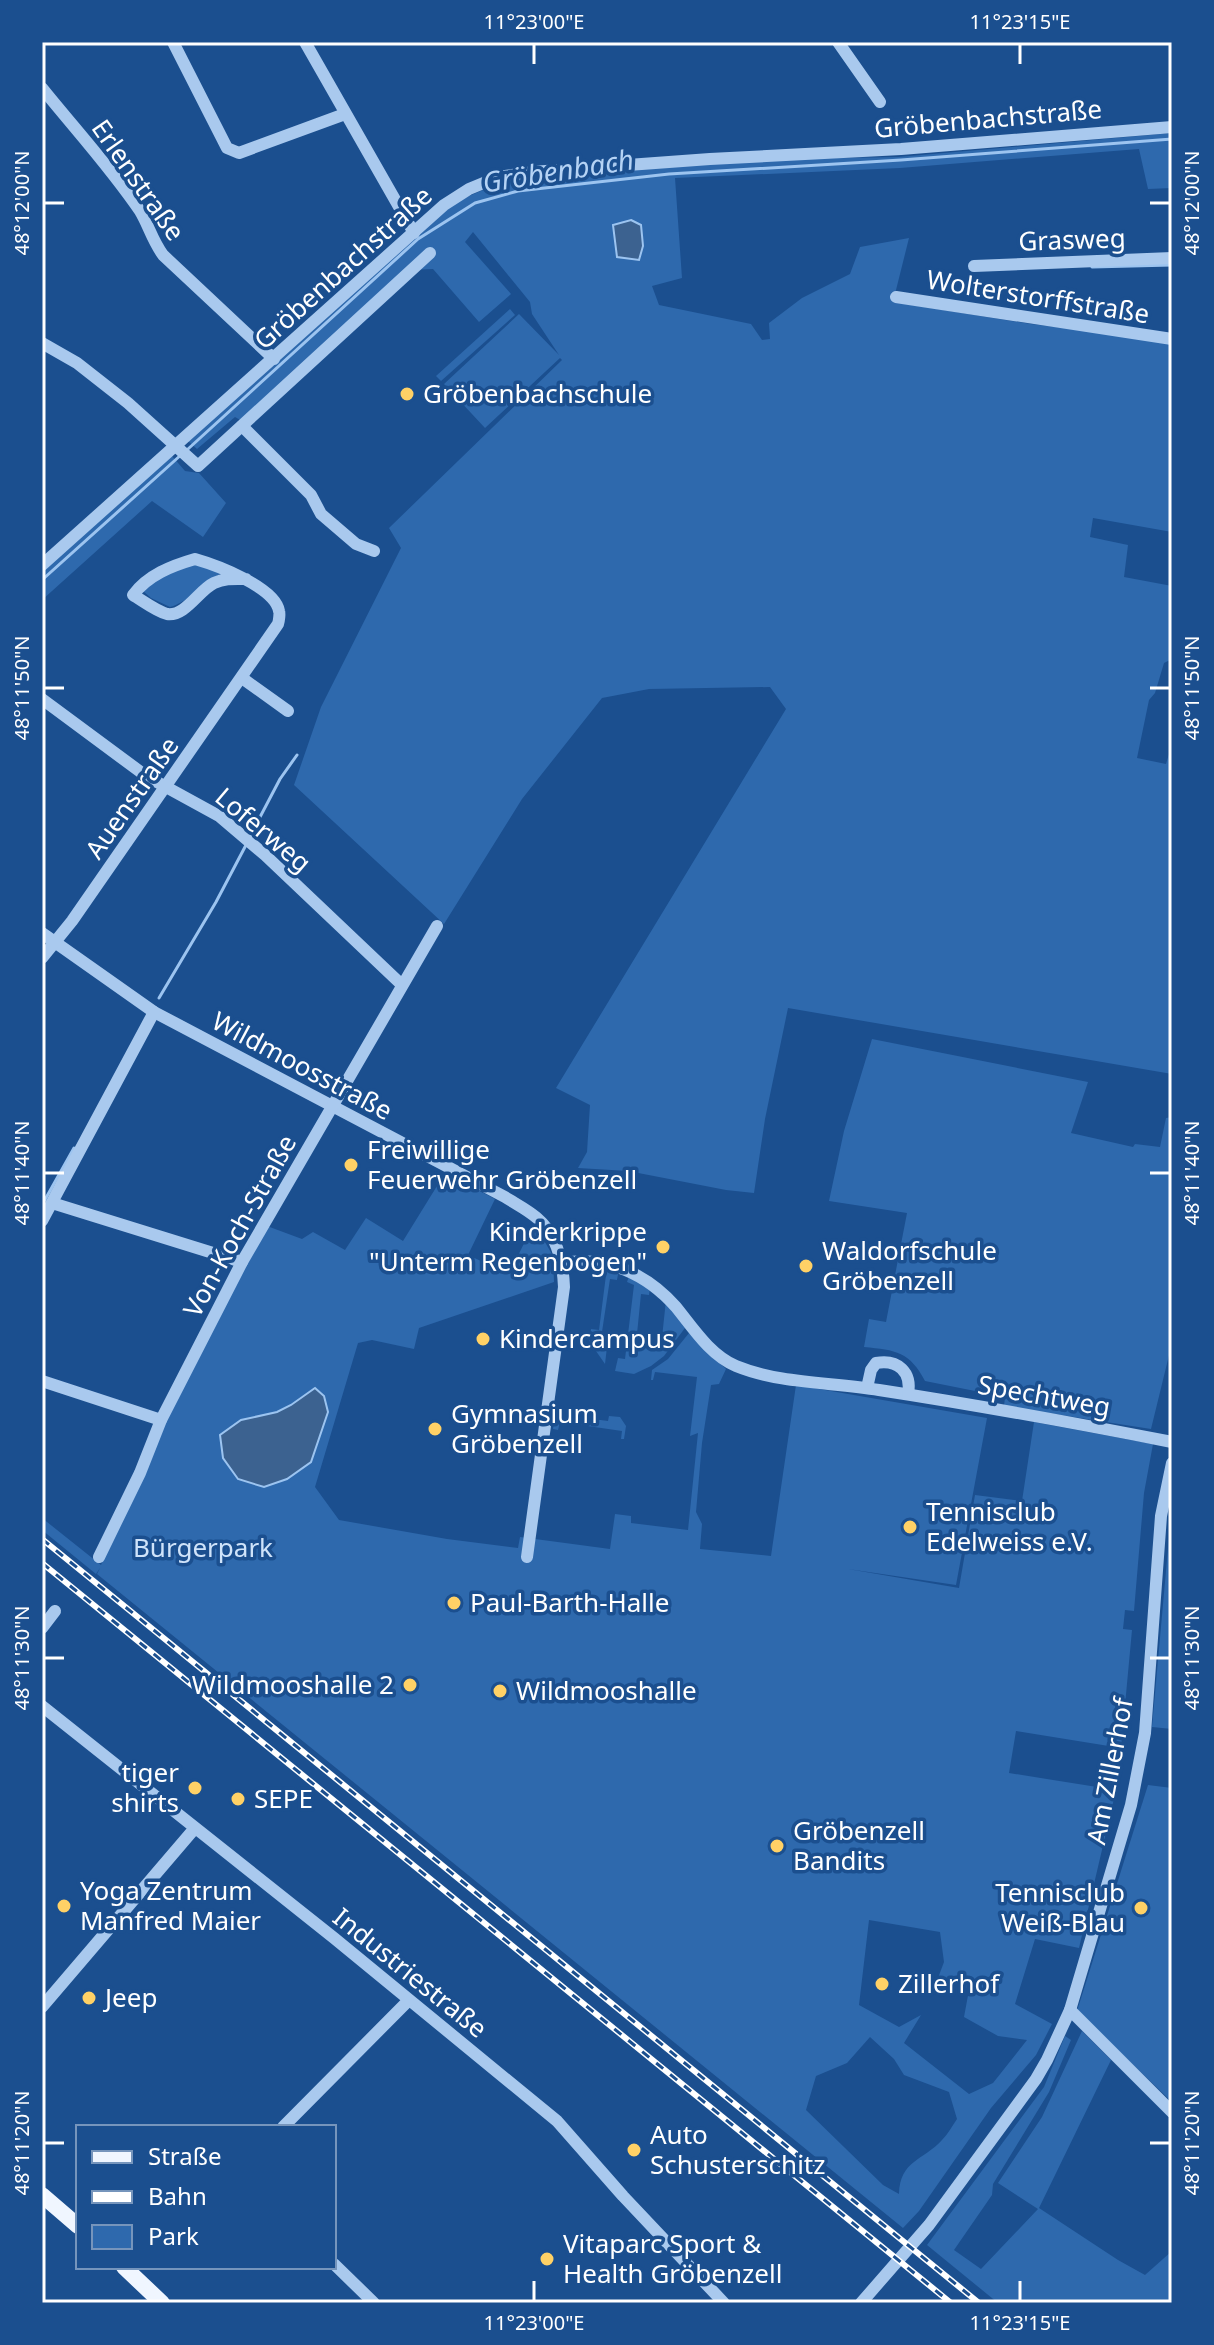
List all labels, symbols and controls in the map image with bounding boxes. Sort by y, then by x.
text: 11°23'00"E [484,8,584,35]
text: 11°23'15"E [970,8,1070,35]
street label: Gröbenbachstraße [873,90,1103,146]
street label: Erlenstraße [84,112,194,247]
water label: Gröbenbach [479,139,636,201]
text: 48°12'00"N [8,150,35,256]
text: 48°12'00"N [1178,150,1205,256]
street label: Gröbenbachstraße [245,177,439,357]
street label: Grasweg [1018,219,1126,259]
street label: Wolterstorffstraße [924,261,1152,331]
place label: Gröbenbachschule [423,375,652,411]
marker: Gröbenbachschule [398,385,416,403]
text: 48°11'50"N [8,635,35,741]
text: 48°11'50"N [1178,635,1205,741]
street label: Auenstraße [76,729,186,866]
street label: Loferweg [208,779,319,880]
street label: Wildmoosstraße [206,1002,399,1128]
text: 48°11'40"N [8,1120,35,1226]
text: 48°11'40"N [1178,1120,1205,1226]
street label: Von-Koch-Straße [174,1128,304,1323]
place label: Freiwillige Feuerwehr Gröbenzell [367,1131,637,1197]
marker: Freiwillige Feuerwehr Gröbenzell [342,1156,360,1174]
place label: Kinderkrippe "Unterm Regenbogen" [369,1213,647,1279]
place label: Waldorfschule Gröbenzell [822,1232,997,1298]
marker: Kinderkrippe "Unterm Regenbogen" [654,1238,672,1256]
marker: Waldorfschule Gröbenzell [797,1257,815,1275]
place label: Kindercampus [499,1320,675,1356]
marker: Kindercampus [474,1330,492,1348]
street label: Spechtweg [975,1366,1113,1424]
place label: Gymnasium Gröbenzell [451,1395,598,1461]
marker: Gymnasium Gröbenzell [426,1420,444,1438]
place label: Tennisclub Edelweiss e.V. [926,1493,1093,1559]
marker: Tennisclub Edelweiss e.V. [901,1518,919,1536]
park label: Bürgerpark [133,1529,273,1565]
place label: Paul-Barth-Halle [470,1584,669,1620]
marker: Paul-Barth-Halle [445,1594,463,1612]
text: 48°11'30"N [8,1605,35,1711]
text: 48°11'30"N [1178,1605,1205,1711]
place label: Wildmooshalle 2 [192,1666,394,1702]
place label: Wildmooshalle [516,1672,697,1708]
marker: Wildmooshalle 2 [401,1676,419,1694]
marker: Wildmooshalle [491,1682,509,1700]
street label: Am Zillerhof [1077,1692,1141,1847]
place label: tiger shirts [111,1754,179,1820]
marker: tiger shirts [186,1779,204,1797]
place label: SEPE [254,1780,313,1816]
marker: SEPE [229,1790,247,1808]
place label: Gröbenzell Bandits [793,1812,925,1878]
marker: Gröbenzell Bandits [768,1837,786,1855]
place label: Yoga Zentrum Manfred Maier [80,1872,261,1938]
place label: Tennisclub Weiß-Blau [995,1874,1125,1940]
marker: Yoga Zentrum Manfred Maier [55,1897,73,1915]
street label: Industriestraße [326,1899,495,2046]
marker: Tennisclub Weiß-Blau [1132,1899,1150,1917]
place label: Zillerhof [898,1965,1001,2001]
marker: Zillerhof [873,1975,891,1993]
place label: Jeep [102,1979,157,2015]
marker: Jeep [80,1989,98,2007]
text: 48°11'20"N [8,2090,35,2196]
text: 48°11'20"N [1178,2090,1205,2196]
place label: Auto Schusterschitz [650,2116,825,2182]
legend [76,2125,336,2269]
text: Straße [148,2139,221,2172]
marker: Auto Schusterschitz [625,2141,643,2159]
text: Bahn [148,2179,207,2212]
text: Park [148,2219,199,2252]
place label: Vitaparc Sport & Health Gröbenzell [563,2225,782,2291]
marker: Vitaparc Sport & Health Gröbenzell [538,2250,556,2268]
text: 11°23'00"E [484,2309,584,2336]
text: 11°23'15"E [970,2309,1070,2336]

